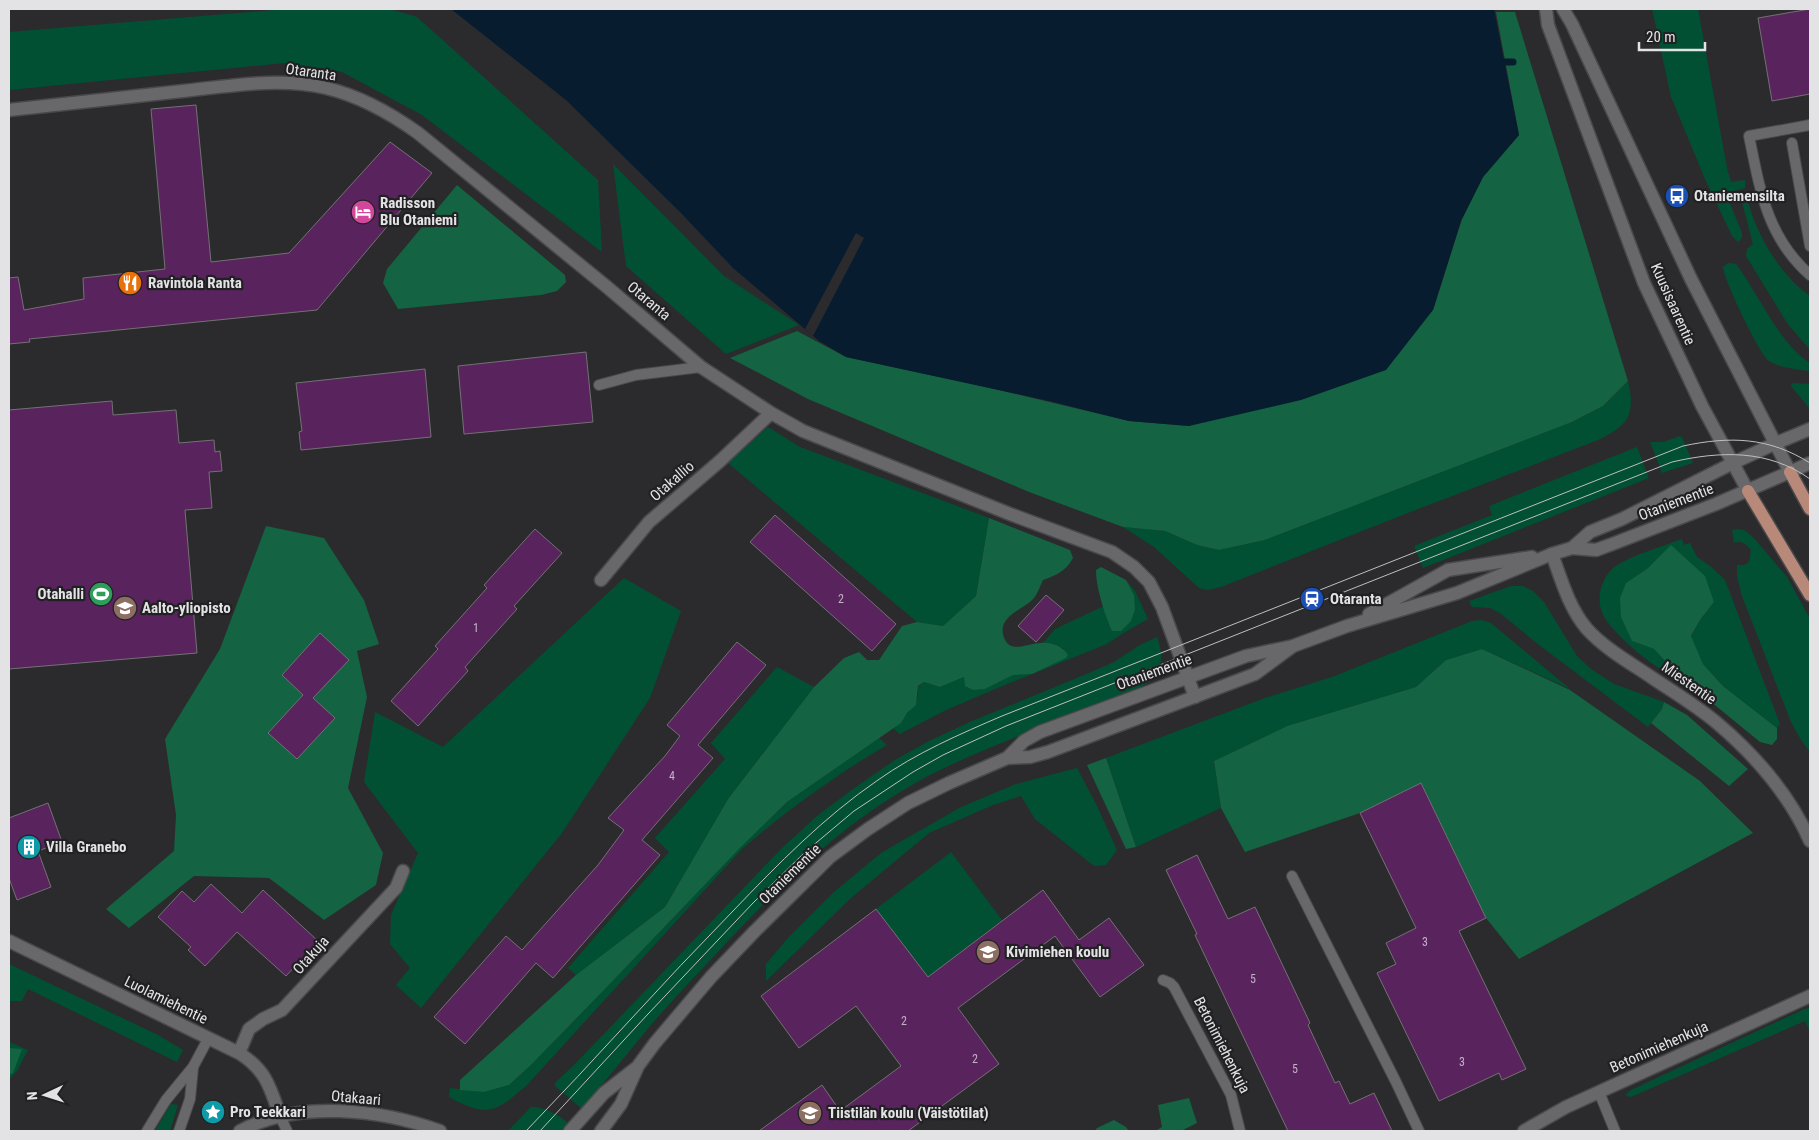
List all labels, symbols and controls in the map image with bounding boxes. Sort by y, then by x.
scale bar [1639,20,1705,52]
text: 20 m [1646,28,1676,46]
street label: Otaranta [284,60,338,84]
bus stop icon: Otaniemensilta [1664,183,1690,209]
place label: Otaniemensilta [1694,187,1785,205]
place label: Radisson Blu Otaniemi [380,194,457,229]
hotel icon: Radisson Blu Otaniemi [350,199,376,225]
street label: Kuusisaarentie [1647,260,1699,348]
restaurant icon: Ravintola Ranta [117,270,143,296]
place label: Ravintola Ranta [148,274,242,292]
street label: Otaranta [624,278,674,324]
street label: Otakallio [646,457,698,505]
street label: Otaniementie [1636,479,1716,525]
sports icon: Otahalli [88,581,114,607]
place label: Otahalli [37,585,84,603]
station icon: Otaranta [1299,586,1325,612]
place label: Otaranta [1330,590,1382,608]
house number: 2 [838,592,844,606]
school or university icon: Aalto-yliopisto [112,595,138,621]
place label: Aalto-yliopisto [142,599,231,617]
house number: 1 [473,621,479,635]
street label: Otaniementie [1114,650,1194,694]
street label: Miestentie [1658,658,1720,708]
house number: 4 [669,769,675,783]
building icon: Villa Granebo [16,834,42,860]
place label: Villa Granebo [46,838,127,856]
street label: Otaniementie [755,840,825,908]
street label: Otakuja [289,932,333,978]
house number: 3 [1422,935,1428,949]
school or university icon: Kivimiehen koulu [975,939,1001,965]
place label: Kivimiehen koulu [1006,943,1109,961]
street label: Luolamiehentie [121,972,211,1028]
house number: 5 [1250,972,1256,986]
street label: Betonimiehenkuja [1190,994,1254,1096]
house number: 2 [901,1014,907,1028]
street label: Betonimiehenkuja [1607,1017,1711,1077]
house number: 2 [972,1052,978,1066]
house number: 3 [1459,1055,1465,1069]
house number: 5 [1292,1062,1298,1076]
north arrow [20,1070,70,1120]
street label: Otakaari [330,1087,382,1109]
text: N [24,1091,40,1101]
place icon: Pro Teekkari [200,1099,226,1125]
school or university icon: Tiistilän koulu (Väistötilat) [797,1100,823,1126]
place label: Pro Teekkari [230,1103,306,1121]
place label: Tiistilän koulu (Väistötilat) [828,1104,989,1122]

